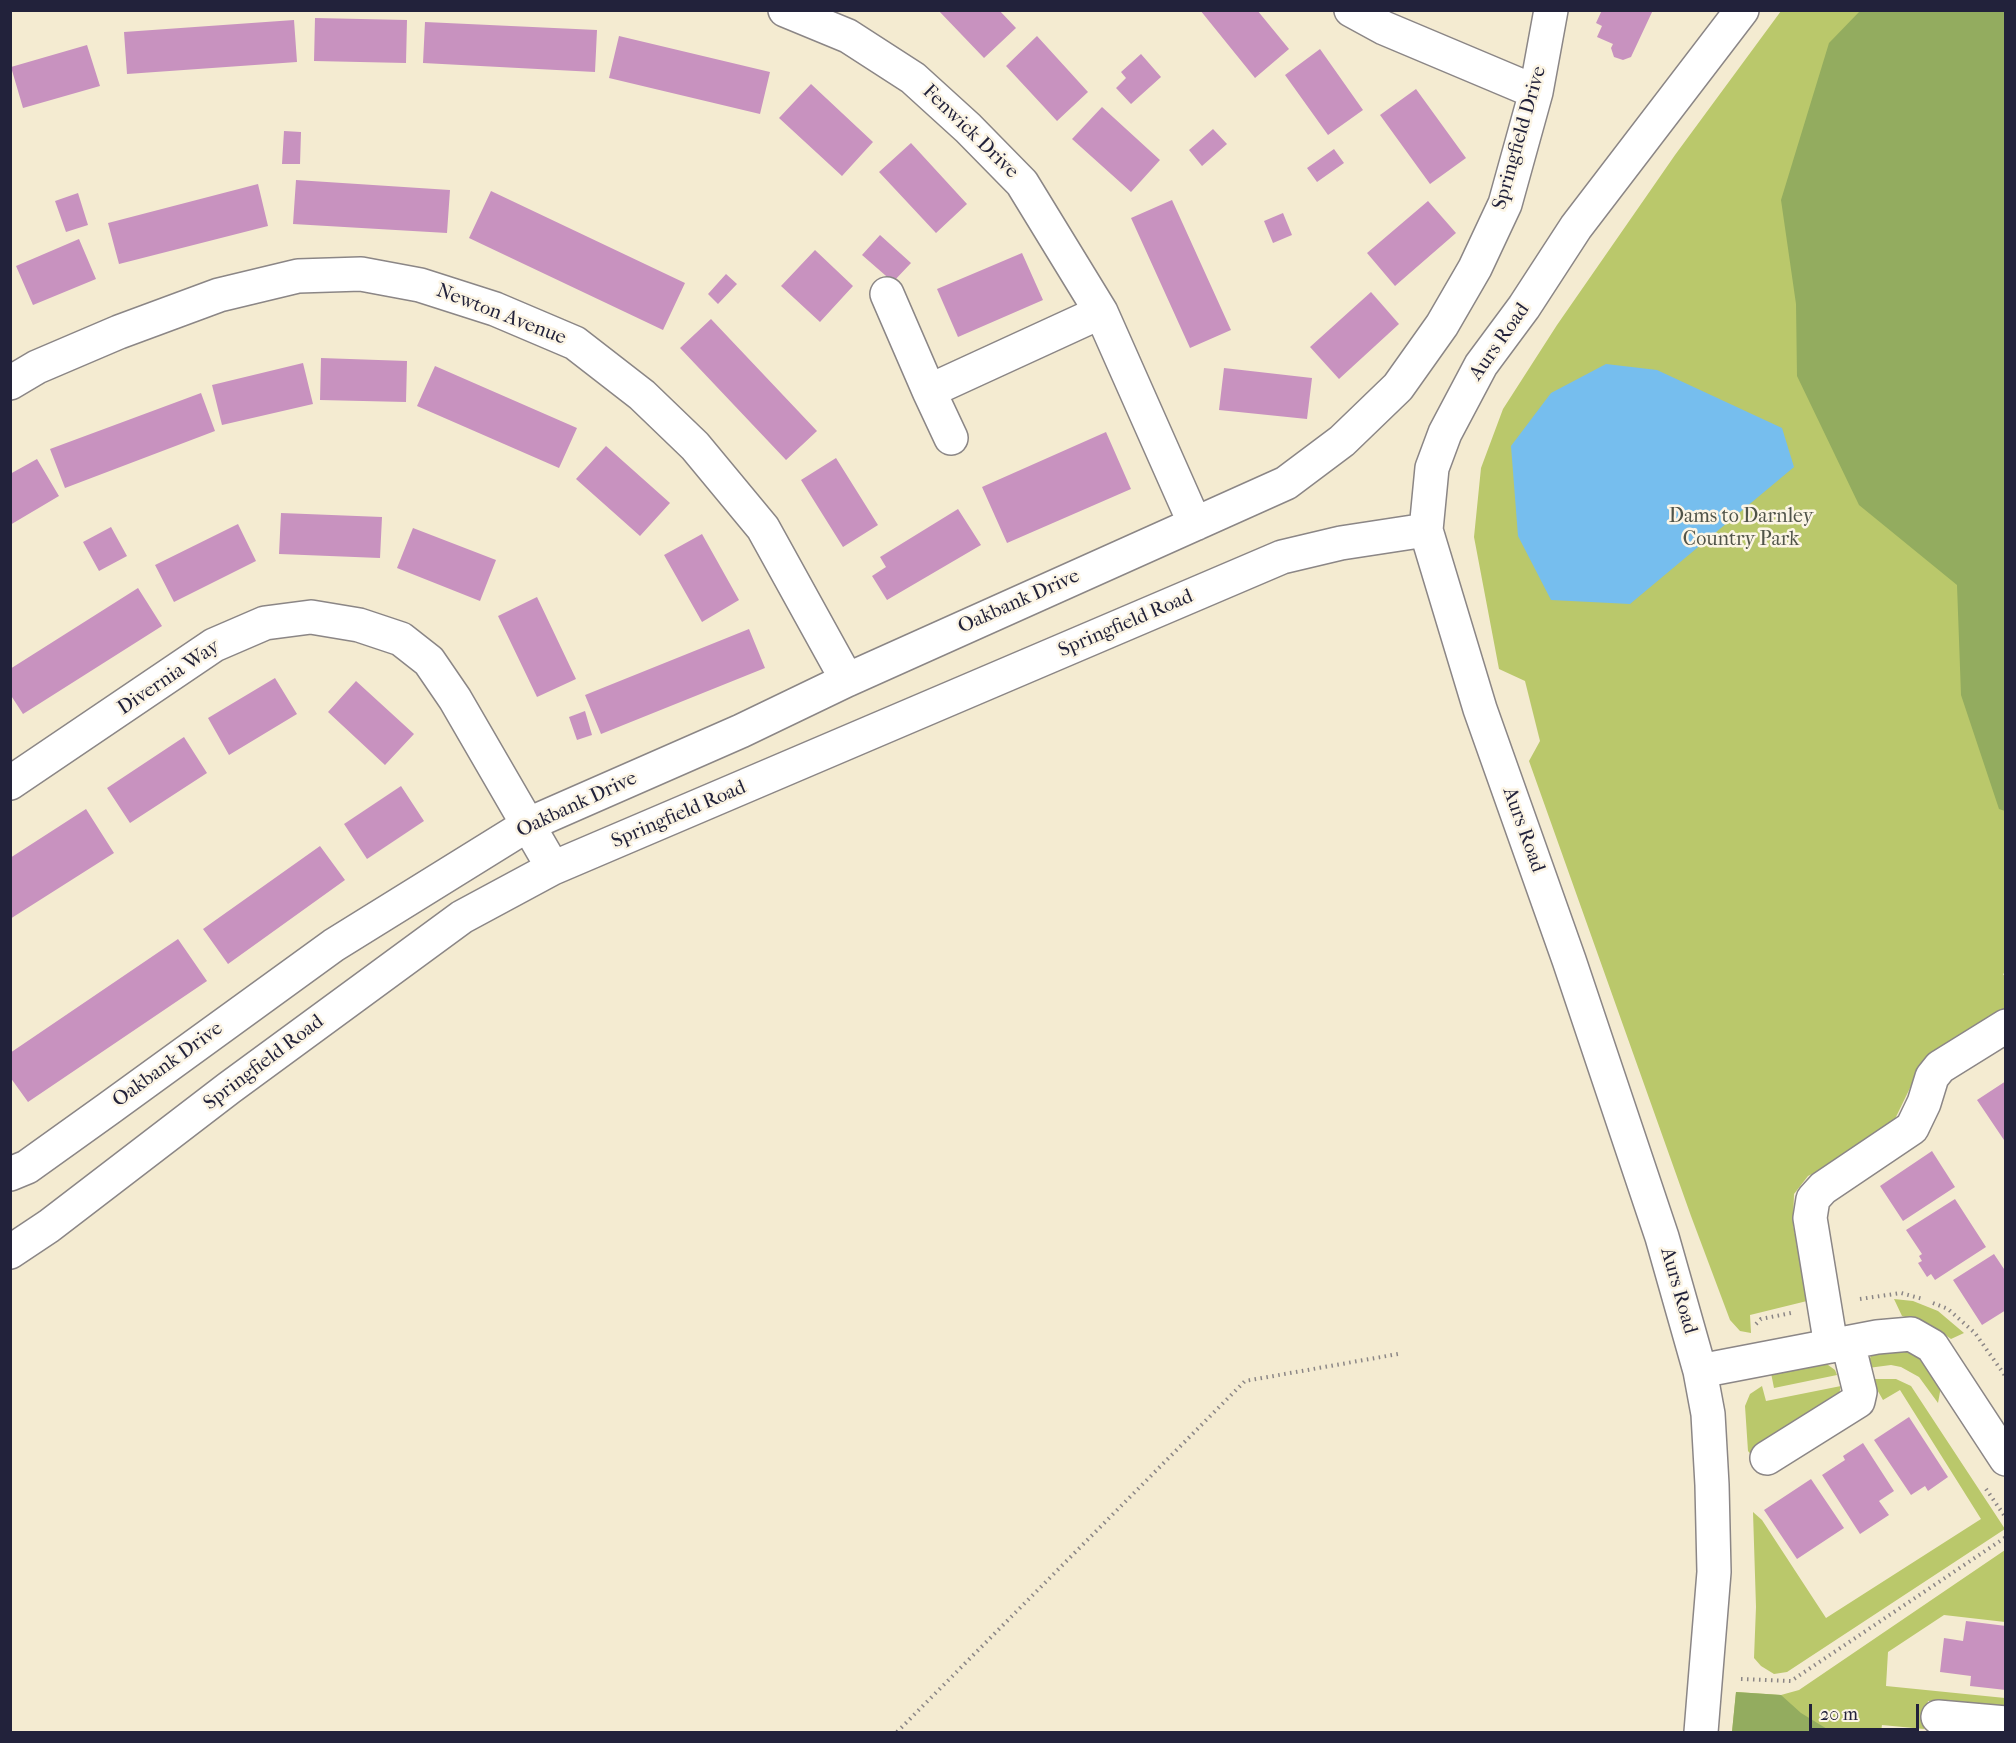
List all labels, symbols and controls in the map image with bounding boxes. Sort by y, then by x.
street label: Springfield Drive [1488,63,1552,213]
street label: Fenwick Drive [917,80,1023,184]
street label: Newton Avenue [433,279,569,351]
street label: Aurs Road [1465,299,1535,385]
park label: Dams to Darnley Country Park [1669,505,1813,552]
street label: Oakbank Drive [955,565,1083,639]
street label: Springfield Road [1055,585,1197,663]
street label: Divernia Way [113,635,225,721]
street label: Oakbank Drive [513,767,641,843]
street label: Springfield Road [608,776,750,854]
street label: Aurs Road [1497,784,1549,876]
street label: Springfield Road [199,1010,329,1116]
street label: Oakbank Drive [108,1017,228,1113]
street label: Aurs Road [1654,1245,1702,1337]
scale bar [1812,1692,1922,1730]
text: 20 m [1820,1704,1858,1725]

